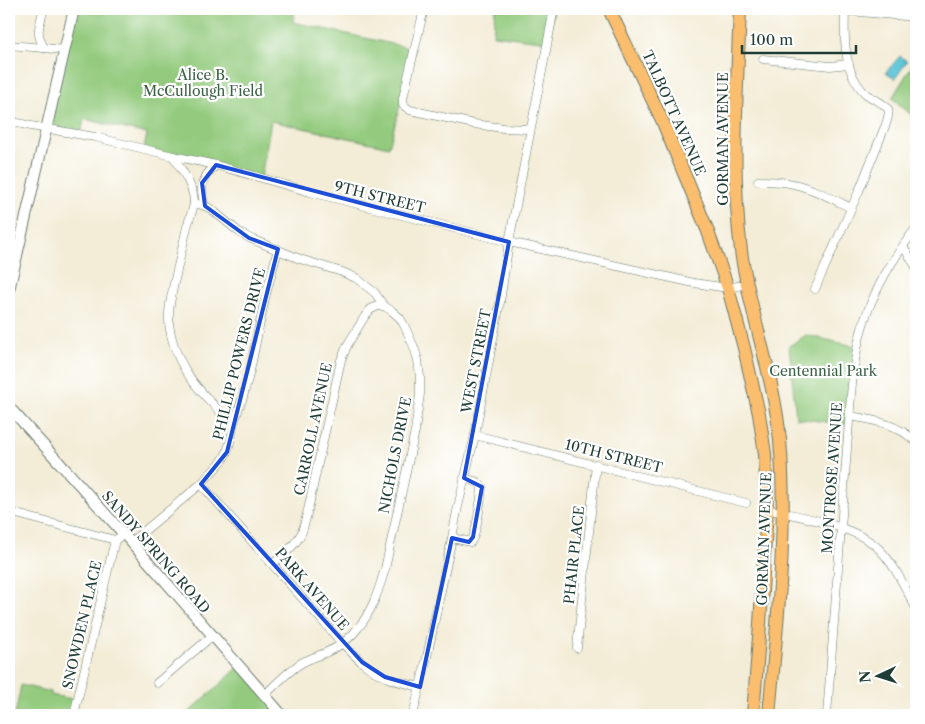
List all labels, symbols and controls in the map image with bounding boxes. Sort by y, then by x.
scale bar [742,22,856,54]
text: 100 m [750,30,793,49]
street label: TALBOTT AVENUE [638,48,710,178]
park label: Alice B. McCullough Field [143,66,263,100]
street label: GORMAN AVENUE [714,72,732,206]
street label: 9TH STREET [333,177,428,217]
street label: PHILLIP POWERS DRIVE [209,266,269,442]
street label: WEST STREET [457,307,495,416]
street label: CARROLL AVENUE [290,361,336,497]
park label: Centennial Park [769,362,878,380]
street label: NICHOLS DRIVE [375,395,415,515]
street label: MONTROSE AVENUE [818,402,846,554]
street label: 10TH STREET [563,435,665,477]
street label: GORMAN AVENUE [753,472,775,606]
street label: SANDY SPRING ROAD [98,487,214,617]
street label: PHAIR PLACE [560,505,588,605]
street label: PARK AVENUE [271,544,353,634]
street label: SNOWDEN PLACE [58,559,106,691]
north arrow [852,652,902,702]
text: N [856,670,874,684]

